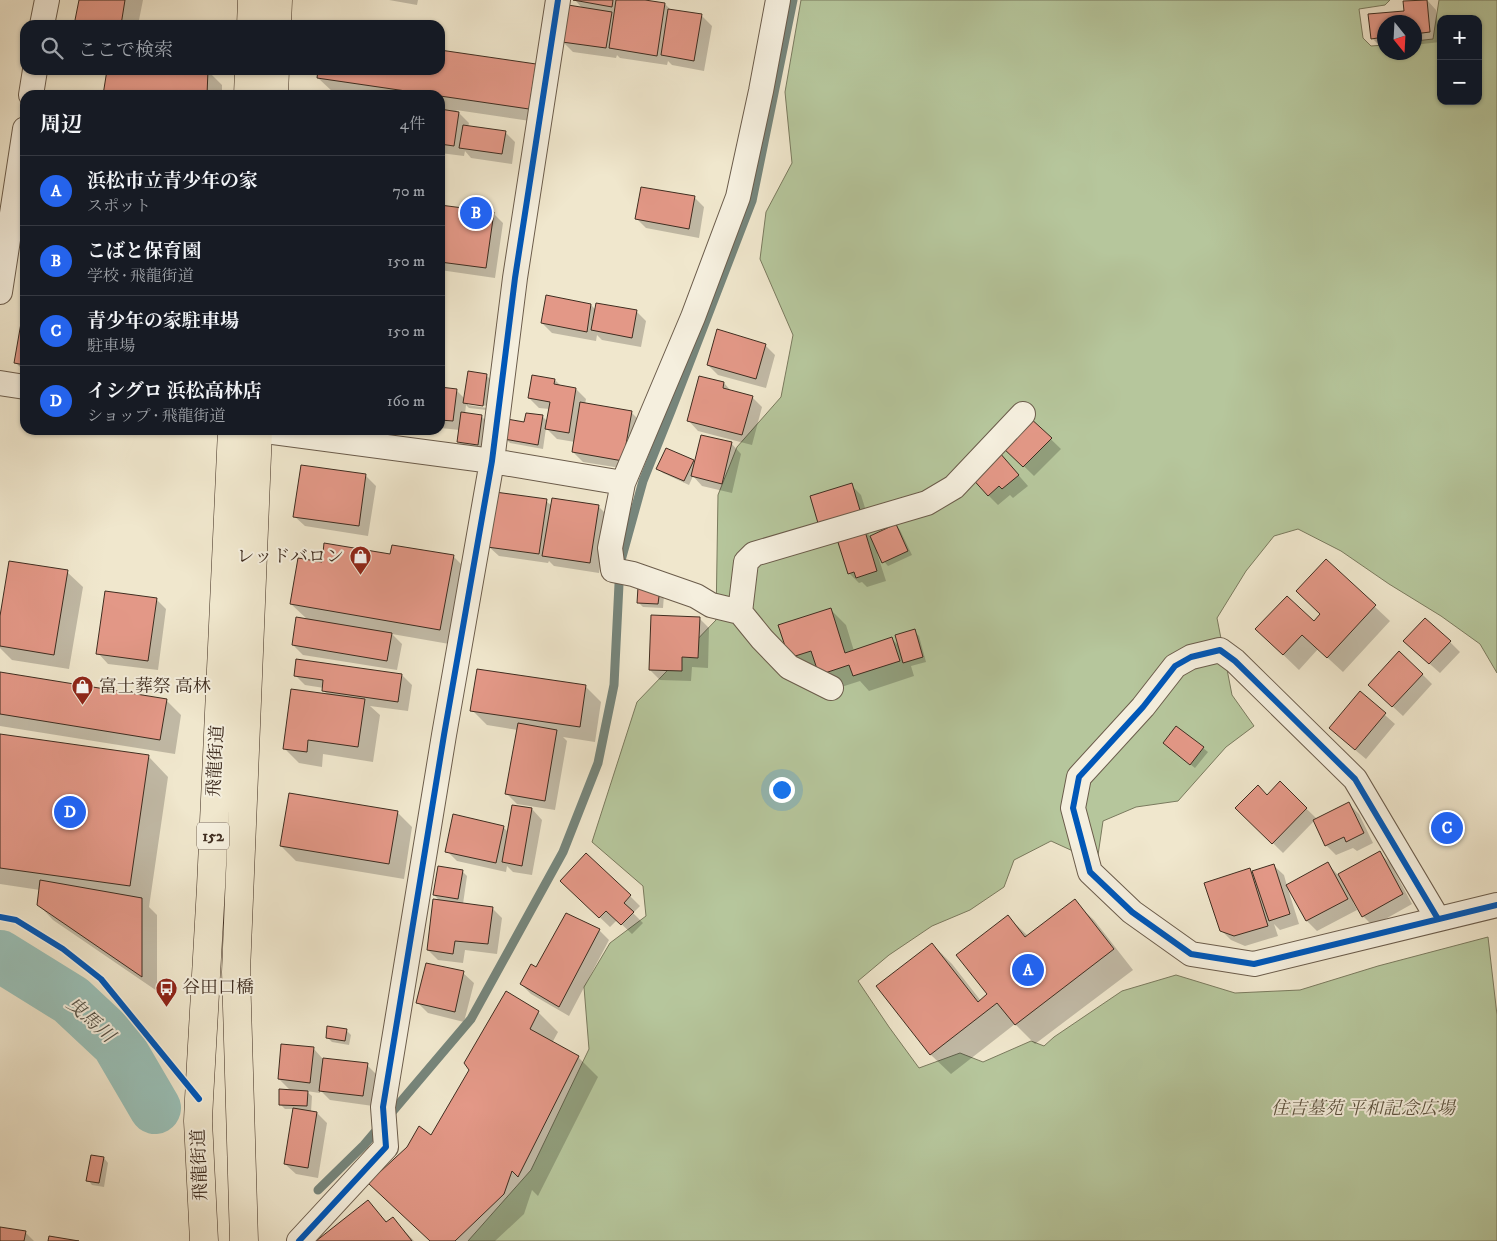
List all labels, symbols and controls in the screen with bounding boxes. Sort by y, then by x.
north arrow [1377,15,1422,60]
map controls [1437,15,1482,105]
button: + [1437,15,1482,60]
search box [20,20,445,75]
icon: search [38,34,66,62]
text: ここで検索 [78,39,173,62]
button: − [1437,60,1482,105]
text: 周辺 [40,112,82,138]
text: 4件 [400,114,425,134]
text: 浜松市立青少年の家 [87,170,258,193]
text: A [51,181,61,201]
text: 70 m [393,181,425,201]
pin: B [460,194,492,232]
text: スポット [87,196,151,216]
text: こばと保育園 [87,240,201,263]
text: B [51,251,61,271]
text: 150 m [387,251,425,271]
text: 学校 · 飛龍街道 [87,266,194,286]
text: 青少年の家駐車場 [87,310,239,333]
text: C [51,321,61,341]
text: 150 m [387,321,425,341]
text: 駐車場 [87,336,135,356]
text: イシグロ 浜松高林店 [87,380,262,403]
text: D [50,391,62,411]
text: 160 m [387,391,425,411]
text: ショップ · 飛龍街道 [87,406,225,426]
shop icon: レッドバロン [348,545,372,576]
place label: レッドバロン [237,546,344,568]
shop icon: 富士葬祭 高林 [71,675,95,706]
place label: 富士葬祭 高林 [99,676,211,698]
street label: 飛龍街道 [203,724,229,798]
your location [769,777,795,803]
pin: D [54,793,86,831]
pin: C [1431,809,1463,847]
road number: 152 [197,822,229,849]
pin: A [1012,951,1044,989]
bus stop icon: 谷田口橋 [154,976,178,1007]
place label: 谷田口橋 [182,977,254,999]
water label: 曳馬川 [61,992,120,1049]
park label: 住吉墓苑 平和記念広場 [1271,1098,1457,1120]
street label: 飛龍街道 [188,1129,212,1201]

